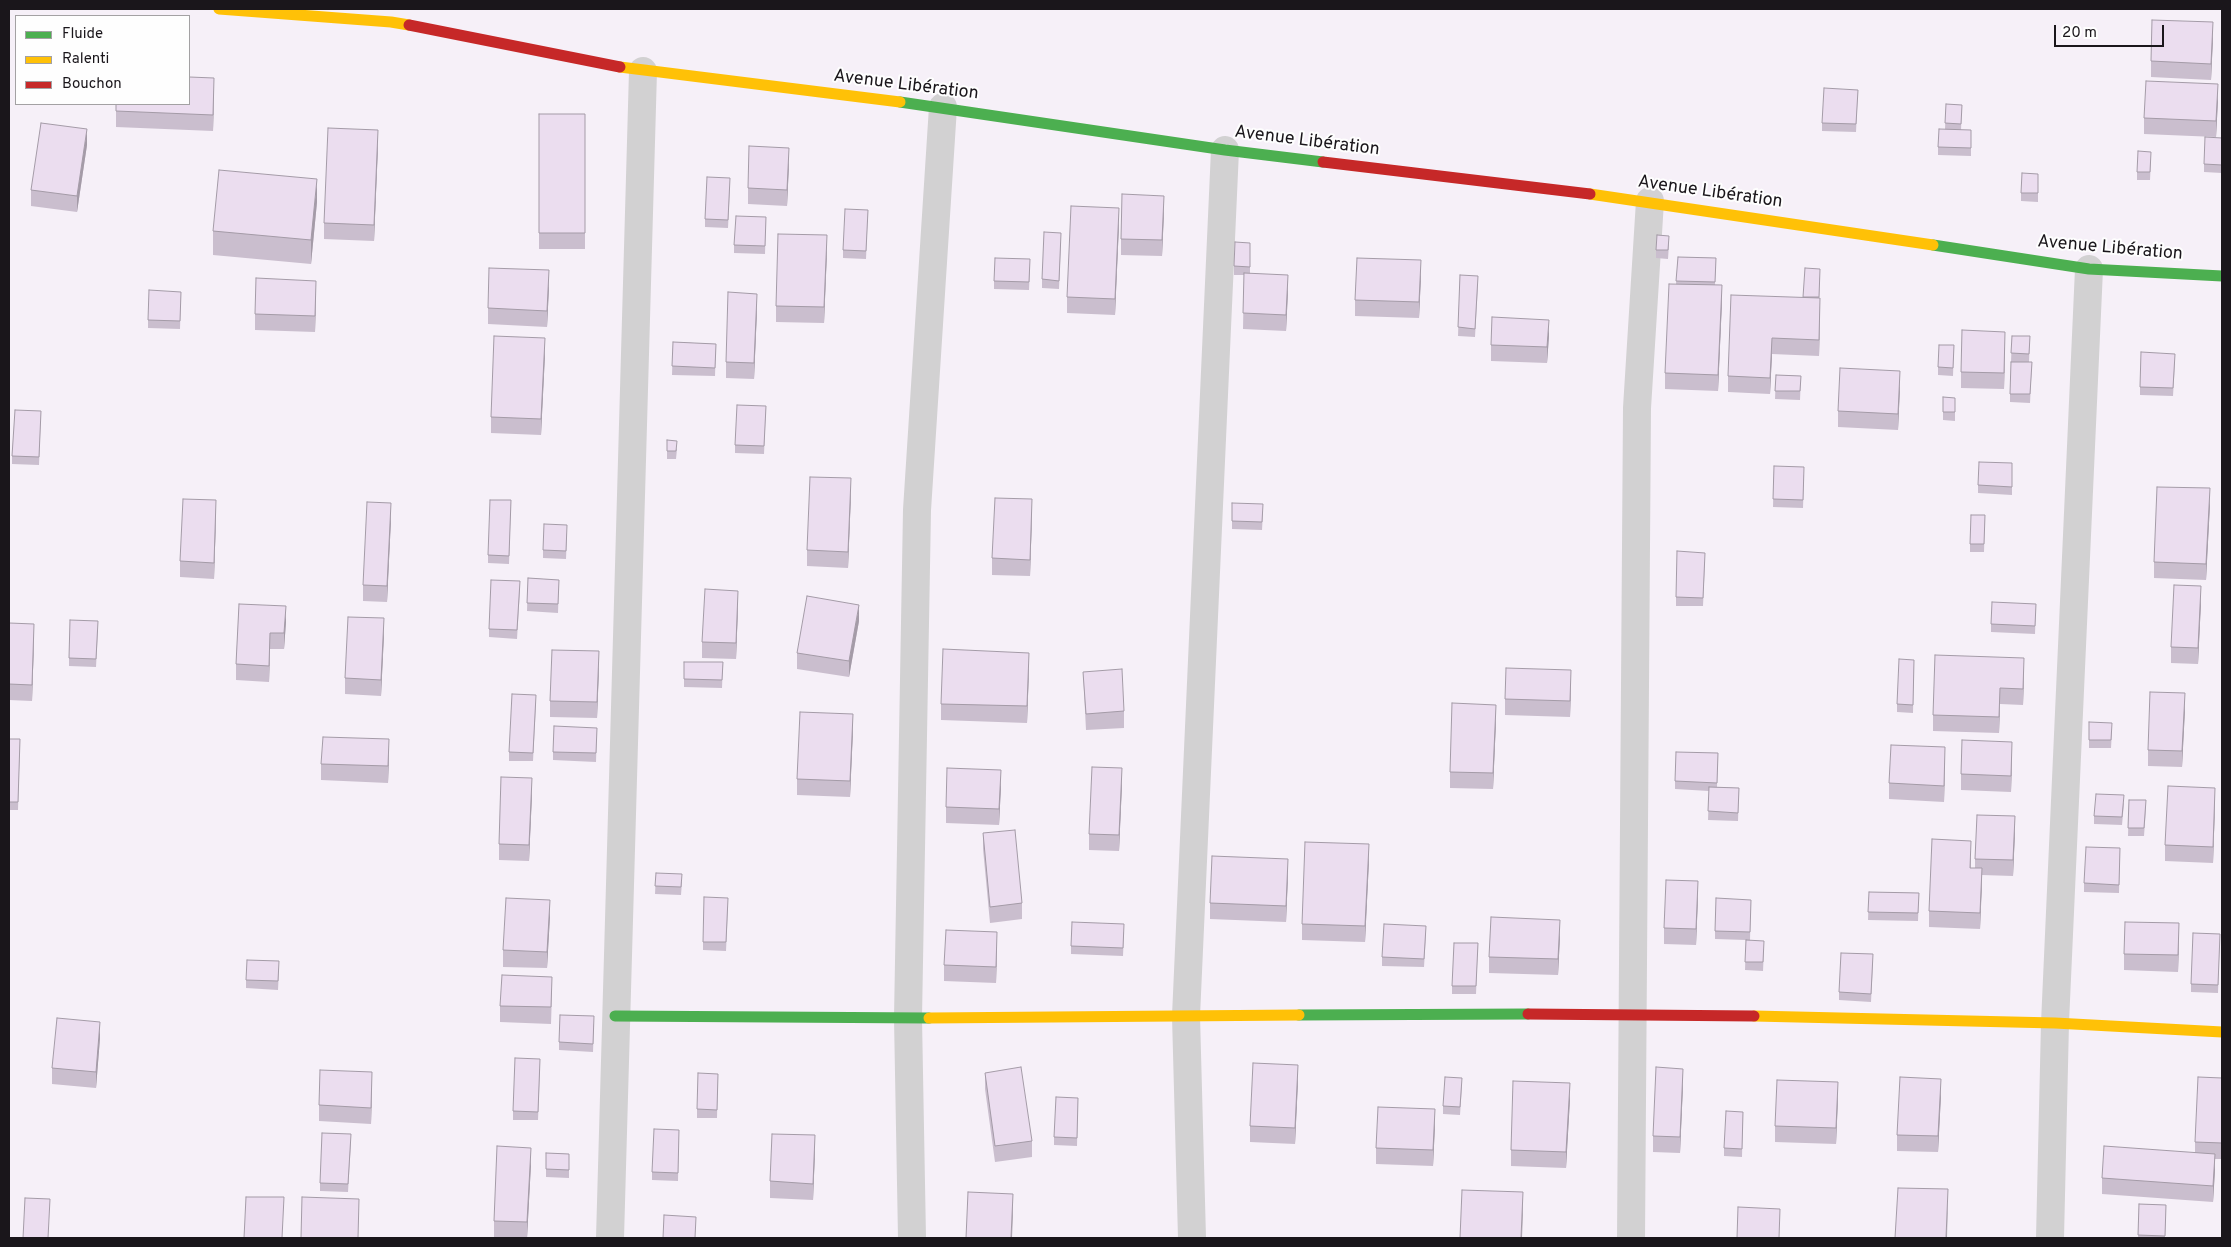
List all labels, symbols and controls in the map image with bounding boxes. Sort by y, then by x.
legend [15,15,190,105]
scale bar [2056,15,2166,47]
text: 20 m [2062,24,2097,43]
text: Fluide [62,25,103,44]
text: Ralenti [62,50,109,69]
street label: Avenue Libération [832,66,980,106]
text: Bouchon [62,75,122,94]
street label: Avenue Libération [1233,122,1381,162]
street label: Avenue Libération [1636,172,1784,214]
street label: Avenue Libération [2036,232,2184,266]

